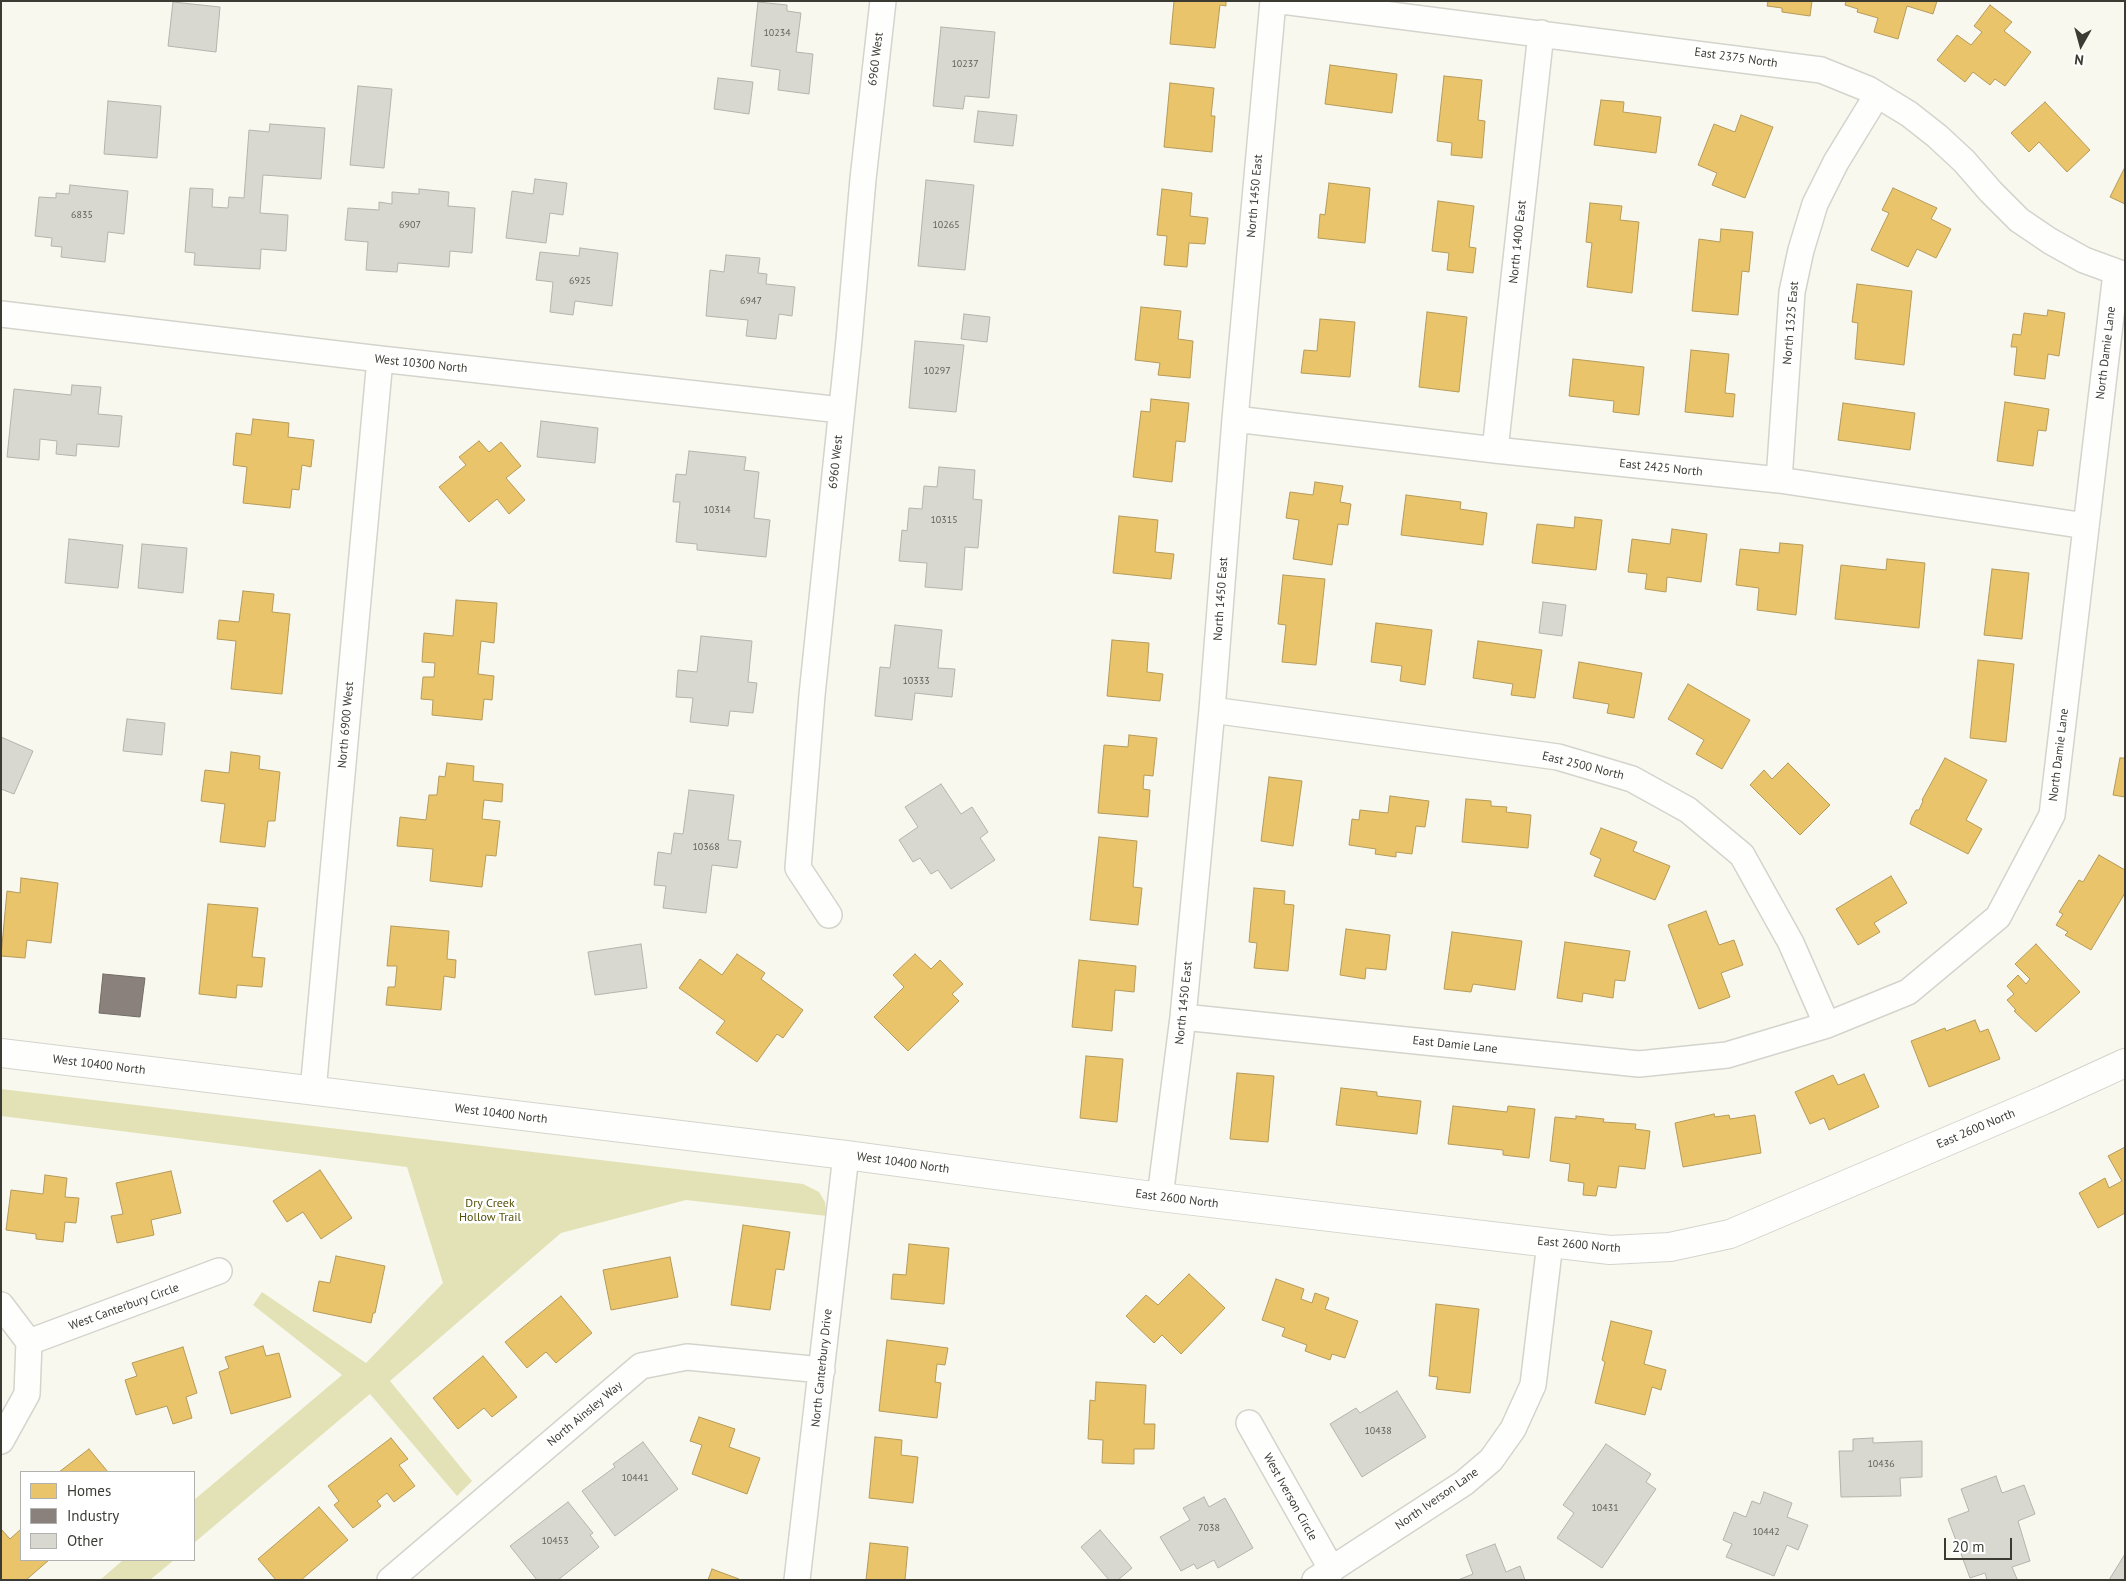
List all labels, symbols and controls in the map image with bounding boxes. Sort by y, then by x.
north arrow [2056,20,2106,70]
house number: 10234 [763,27,791,39]
street label: 6960 West [866,31,886,87]
street label: East 2375 North [1694,45,1778,71]
text: N [2074,50,2085,69]
house number: 10237 [951,58,979,70]
street label: North 1450 East [1244,154,1266,238]
street label: North 1400 East [1506,200,1530,284]
house number: 6835 [71,209,93,221]
house number: 6907 [399,219,421,231]
house number: 10265 [932,219,960,231]
house number: 6925 [569,275,591,287]
street label: North 1325 East [1780,281,1802,365]
house number: 6947 [740,295,762,307]
street label: North Damie Lane [2093,306,2119,400]
street label: West 10300 North [374,352,468,376]
house number: 10297 [923,365,951,377]
street label: 6960 West [826,434,846,490]
street label: East 2425 North [1619,456,1703,480]
house number: 10314 [703,504,731,516]
house number: 10315 [930,514,958,526]
street label: North 1450 East [1211,557,1231,641]
house number: 10333 [902,675,930,687]
street label: North 6900 West [335,681,357,769]
street label: North Damie Lane [2046,708,2072,802]
street label: East 2500 North [1541,749,1625,783]
house number: 10368 [692,841,720,853]
street label: North 1450 East [1172,961,1196,1045]
street label: East Damie Lane [1412,1033,1498,1057]
street label: West 10400 North [52,1052,146,1078]
street label: West 10400 North [454,1101,548,1127]
street label: East 2600 North [1935,1106,2017,1152]
street label: West 10400 North [856,1149,950,1177]
street label: East 2600 North [1135,1187,1219,1211]
park label: Dry Creek Hollow Trail [459,1197,521,1225]
street label: East 2600 North [1537,1234,1621,1256]
street label: West Canterbury Circle [67,1280,181,1334]
street label: North Canterbury Drive [809,1308,835,1428]
street label: North Ainsley Way [544,1378,626,1450]
house number: 10438 [1364,1425,1392,1437]
street label: West Iverson Circle [1260,1451,1320,1543]
house number: 10436 [1867,1458,1895,1470]
street label: North Iverson Lane [1393,1465,1481,1533]
legend [20,1471,195,1561]
house number: 10441 [621,1472,649,1484]
text: Homes [67,1481,111,1500]
house number: 10431 [1591,1502,1619,1514]
text: Industry [67,1506,119,1525]
house number: 7038 [1198,1522,1220,1534]
house number: 10442 [1752,1526,1780,1538]
scale bar [1946,1528,2014,1560]
text: Other [67,1531,103,1550]
house number: 10453 [541,1535,569,1547]
text: 20 m [1952,1537,1985,1556]

